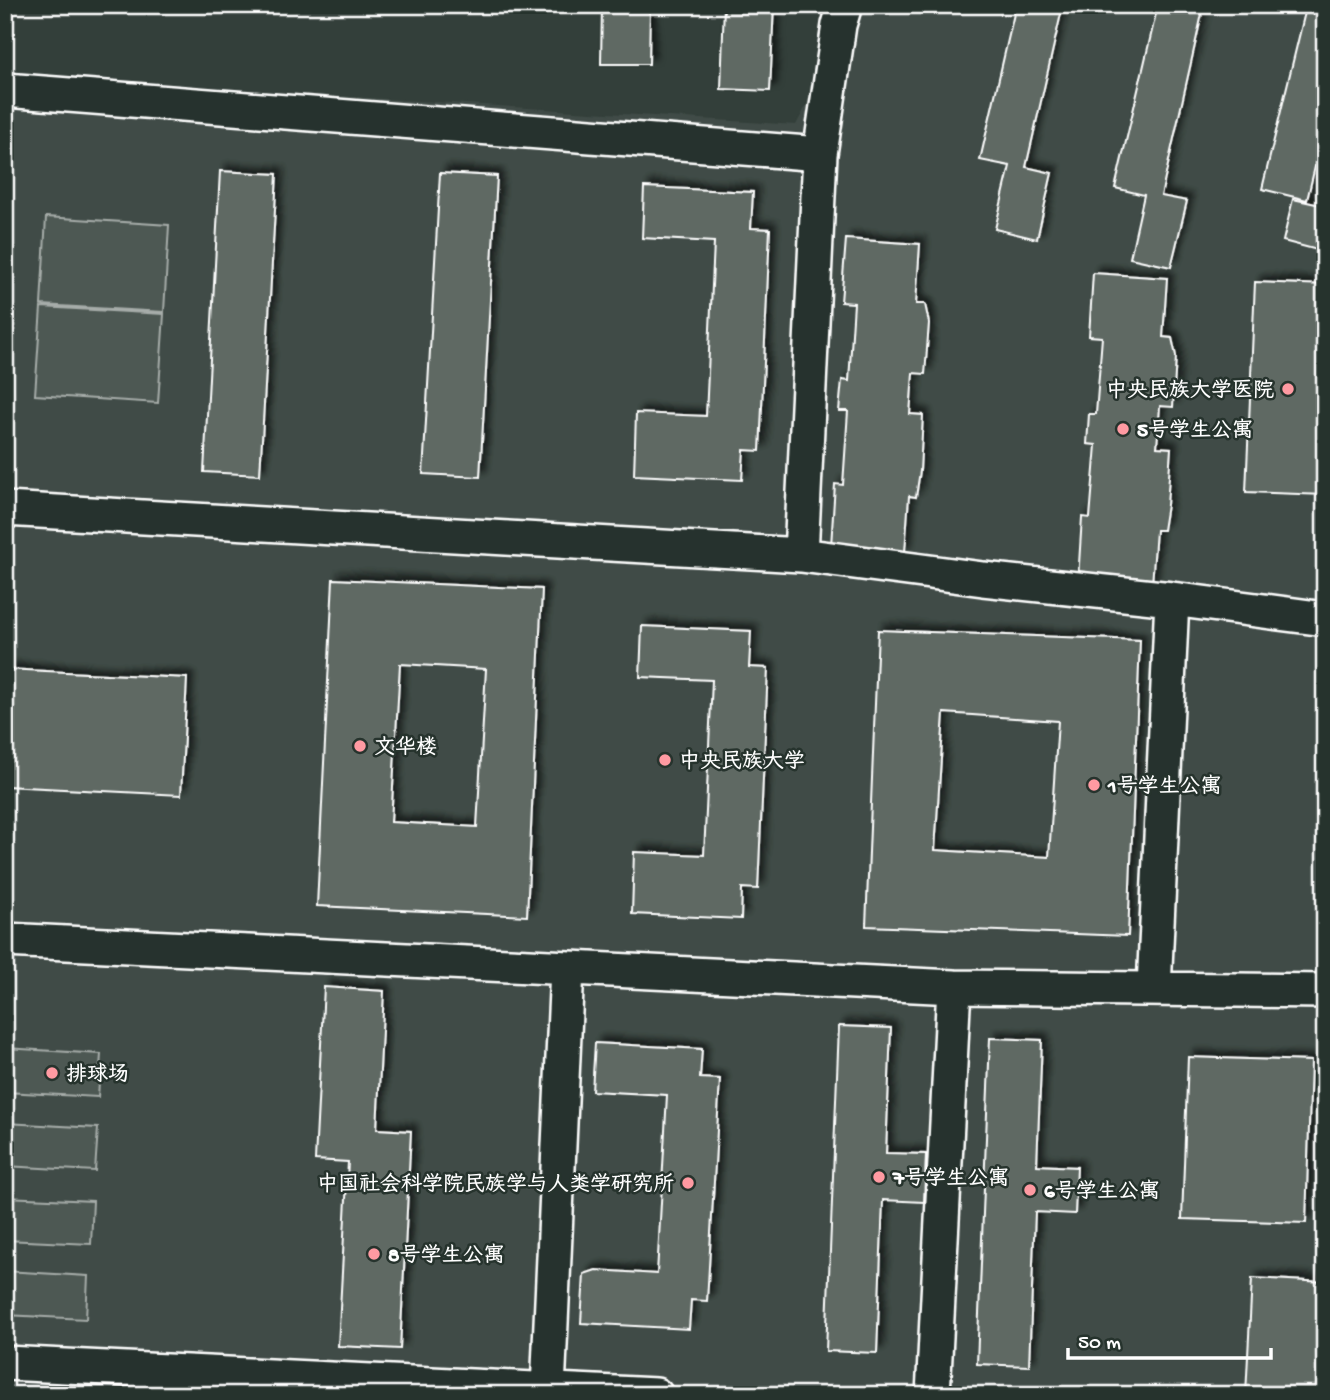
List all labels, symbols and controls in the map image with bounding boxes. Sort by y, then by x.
place label: 中央民族大学医院 [1106,378,1274,405]
marker: 中央民族大学医院 [1280,381,1296,397]
place label: 5号学生公寓 [1137,418,1253,445]
marker: 5号学生公寓 [1115,421,1131,437]
place label: 文华楼 [374,735,437,762]
marker: 文华楼 [352,738,368,754]
place label: 中央民族大学 [679,749,805,776]
marker: 中央民族大学 [657,752,673,768]
place label: 1号学生公寓 [1107,774,1221,801]
marker: 1号学生公寓 [1086,777,1102,793]
place label: 排球场 [66,1062,129,1089]
marker: 排球场 [44,1065,60,1081]
place label: 7号学生公寓 [892,1166,1009,1193]
marker: 7号学生公寓 [871,1169,887,1185]
place label: 中国社会科学院民族学与人类学研究所 [317,1172,674,1199]
marker: 中国社会科学院民族学与人类学研究所 [680,1175,696,1191]
place label: 6号学生公寓 [1044,1179,1160,1206]
marker: 6号学生公寓 [1022,1182,1038,1198]
place label: 8号学生公寓 [388,1243,505,1270]
marker: 8号学生公寓 [366,1246,382,1262]
scale bar [1068,1316,1270,1360]
text: 50 m [1078,1332,1121,1357]

